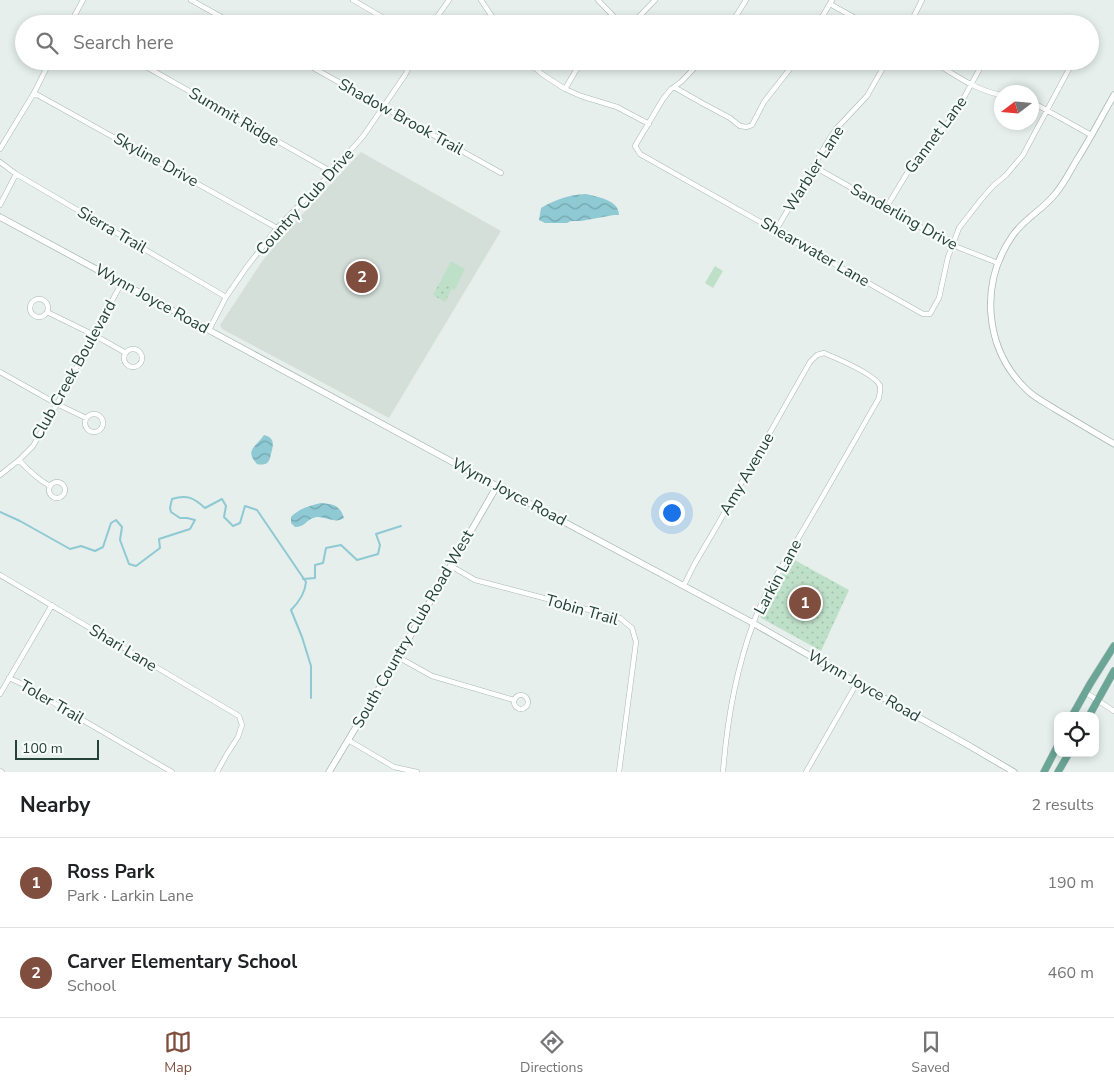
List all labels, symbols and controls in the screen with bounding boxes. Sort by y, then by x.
search box [15,15,1099,70]
icon: search [33,29,61,57]
text: Search here [73,30,174,56]
street label: Shadow Brook Trail [334,73,468,161]
street label: Summit Ridge [185,82,283,152]
north arrow [994,85,1039,130]
street label: Gannet Lane [900,92,972,178]
street label: Warbler Lane [779,122,849,216]
street label: Skyline Drive [110,128,202,192]
street label: Country Club Drive [251,144,359,260]
street label: Sanderling Drive [846,178,962,256]
street label: Sierra Trail [73,201,151,259]
street label: Shearwater Lane [756,212,874,292]
pin: 2 [346,258,378,296]
street label: Wynn Joyce Road [91,259,213,339]
street label: Club Creek Boulevard [26,296,122,444]
street label: Amy Avenue [714,429,780,519]
street label: Wynn Joyce Road [448,453,570,531]
your location [659,500,685,526]
street label: South Country Club Road West [347,526,479,732]
street label: Larkin Lane [749,535,807,619]
pin: 1 [789,584,821,622]
street label: Tobin Trail [543,589,621,631]
street label: Shari Lane [85,619,161,677]
street label: Wynn Joyce Road [804,645,924,727]
street label: Toler Trail [16,675,89,729]
map controls [1054,712,1099,757]
button: locate [1054,712,1099,757]
scale bar [15,737,99,760]
text: 100 m [22,739,63,758]
text: Nearby [20,791,90,819]
text: 2 results [1032,794,1094,816]
text: Ross Park [67,859,154,885]
text: 1 [31,872,41,894]
text: 190 m [1047,872,1094,894]
text: Park · Larkin Lane [67,885,193,907]
text: Carver Elementary School [67,949,297,975]
text: 2 [31,962,41,984]
text: 460 m [1047,962,1094,984]
text: School [67,975,116,997]
tab: Map [164,1028,192,1077]
tab: Directions [520,1028,583,1077]
tab: Saved [911,1028,950,1077]

